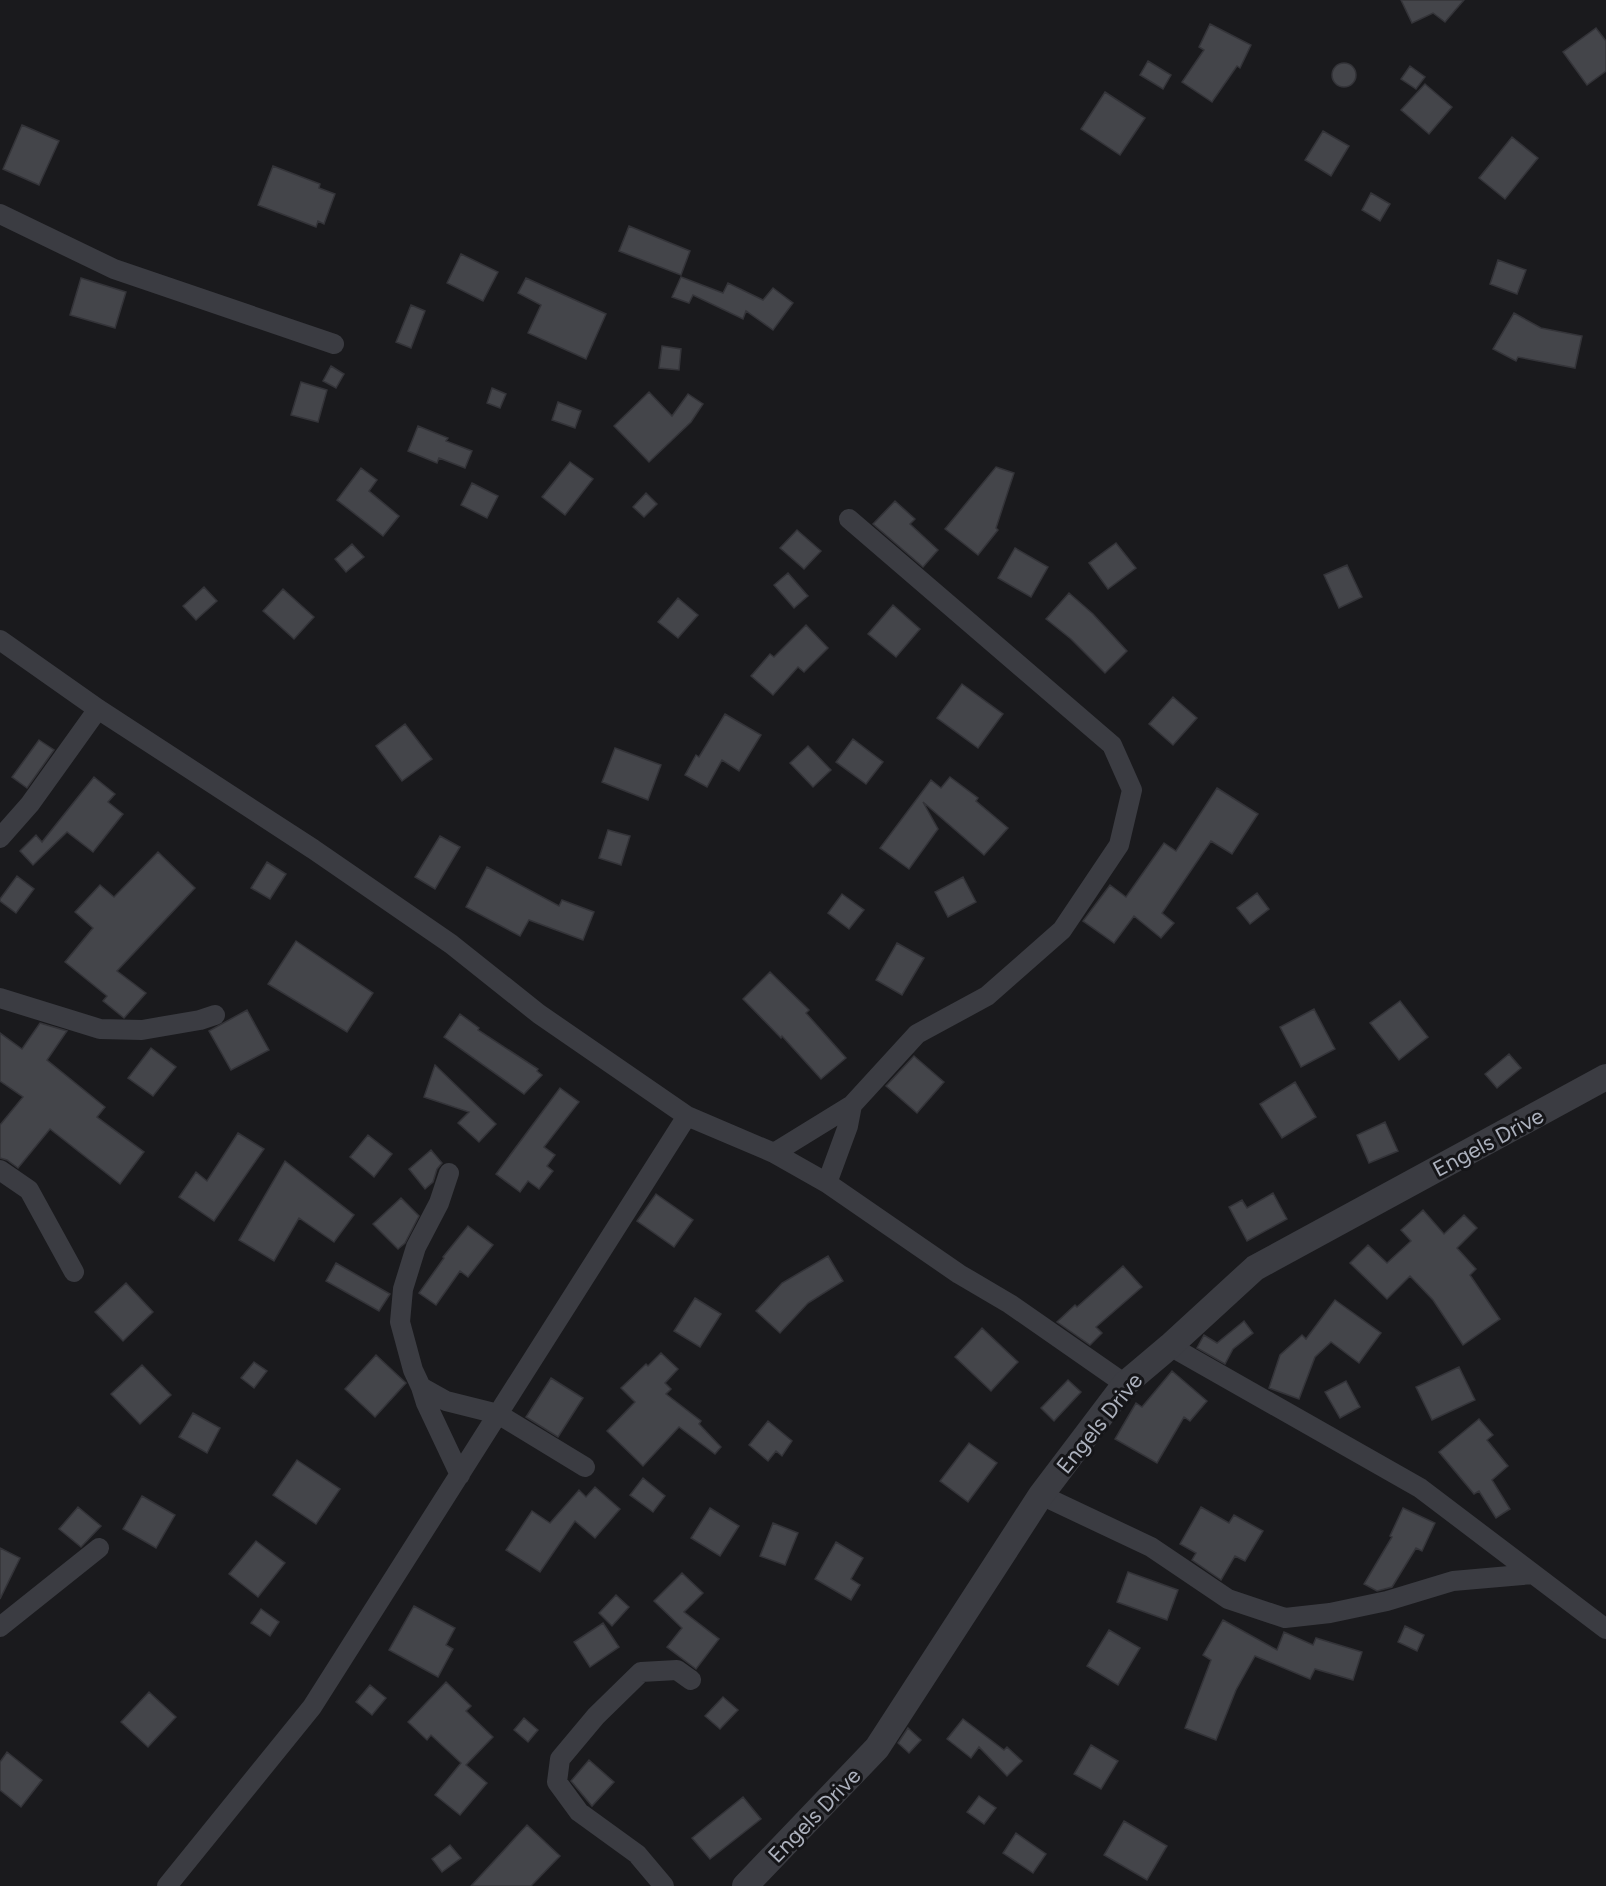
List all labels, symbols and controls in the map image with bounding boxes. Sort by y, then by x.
street label: Engels Drive [1428,1102,1548,1183]
street label: Engels Drive [1051,1368,1148,1479]
street label: Engels Drive [762,1762,866,1868]

